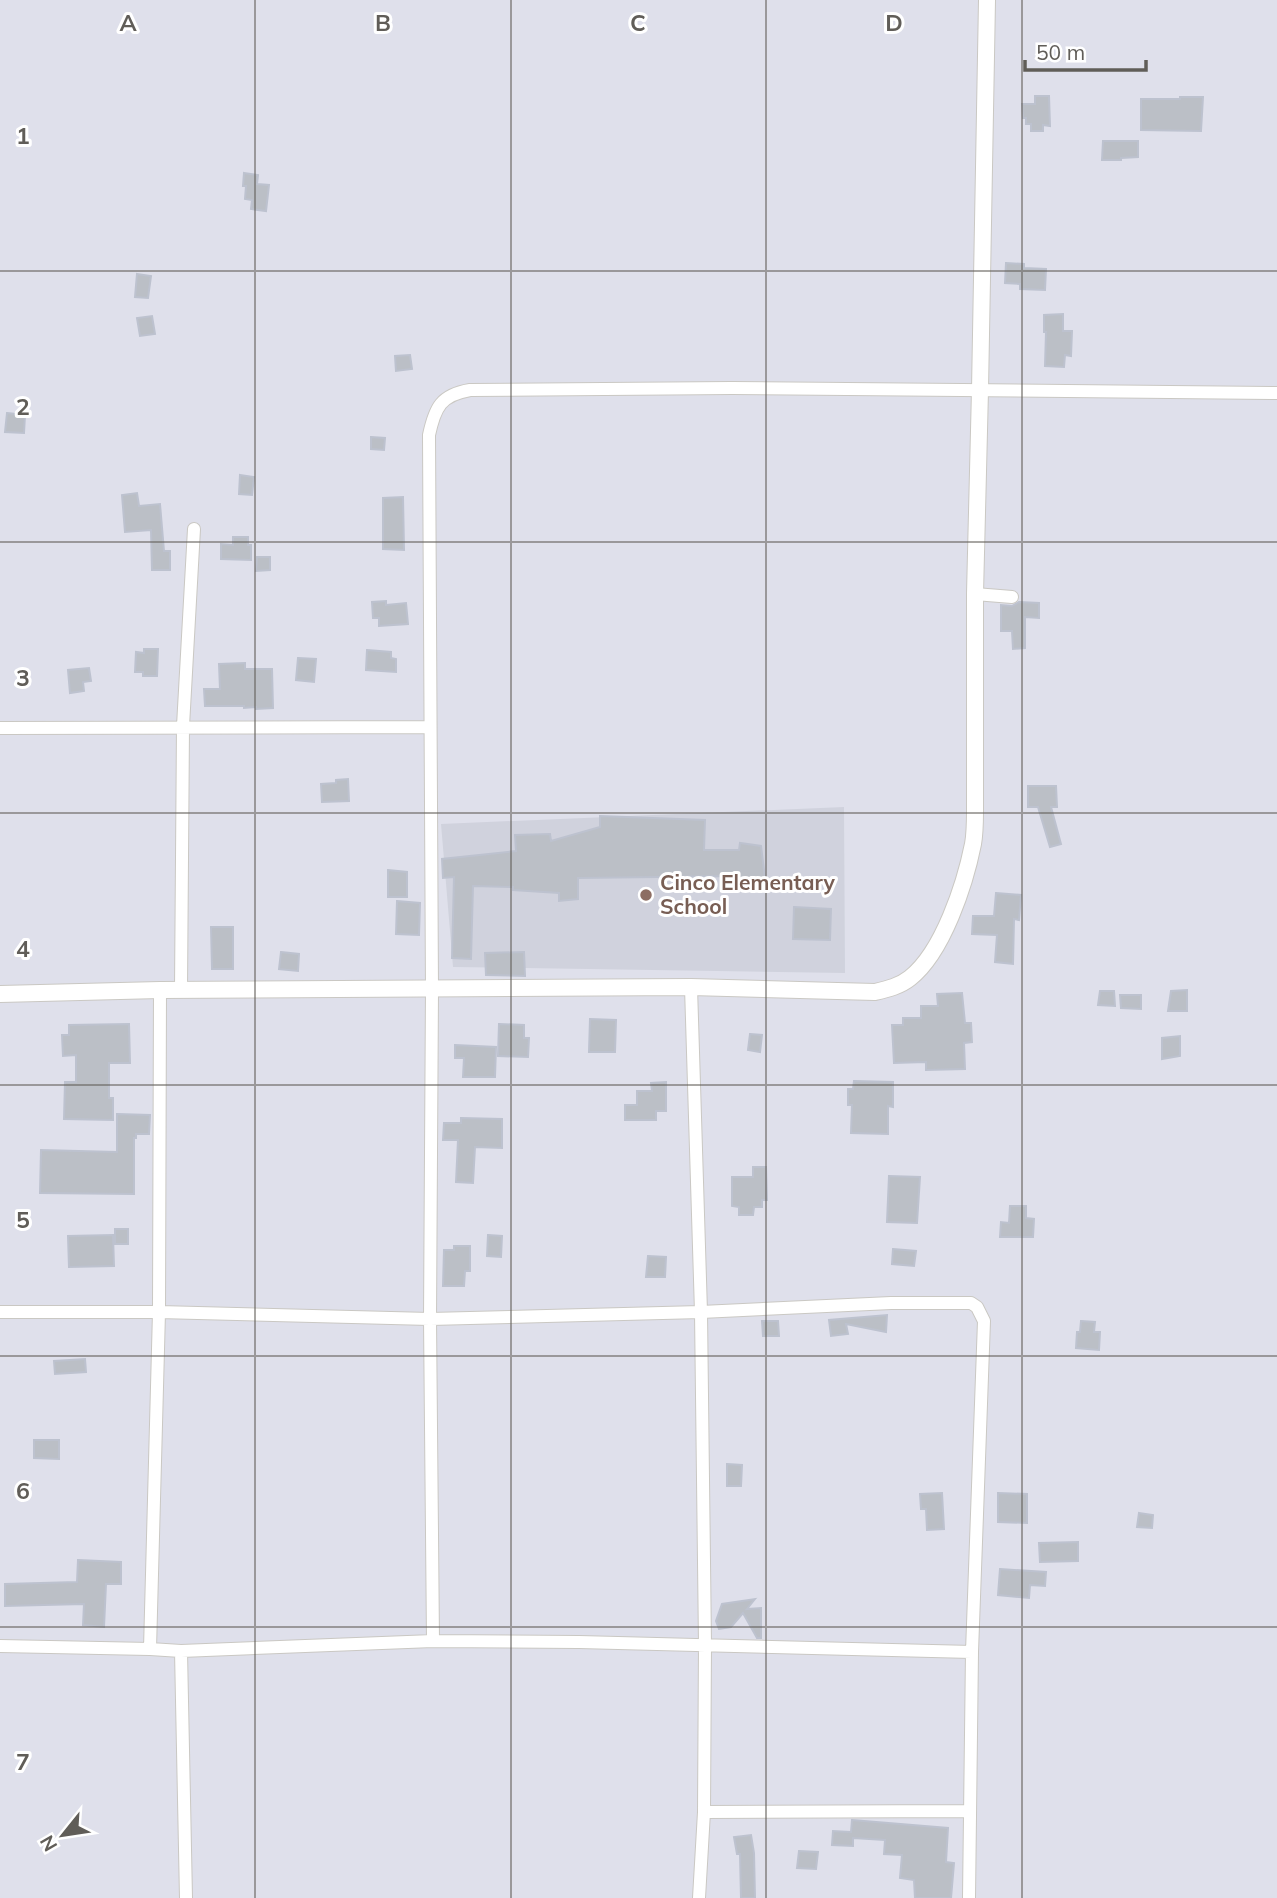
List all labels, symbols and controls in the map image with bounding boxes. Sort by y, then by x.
text: A [119,8,137,37]
text: B [375,8,391,37]
text: C [630,8,646,37]
text: D [885,8,903,37]
scale bar [1025,28,1146,72]
text: 50 m [1036,39,1085,65]
text: 1 [16,121,30,150]
text: 2 [16,392,30,421]
text: 3 [16,663,30,692]
place label: Cinco Elementary School [660,869,835,919]
marker: Cinco Elementary School [638,887,654,903]
text: 4 [16,934,30,963]
text: 5 [16,1205,30,1234]
text: 6 [16,1476,30,1505]
text: 7 [16,1747,30,1776]
north arrow [28,1800,98,1870]
text: N [34,1831,62,1856]

